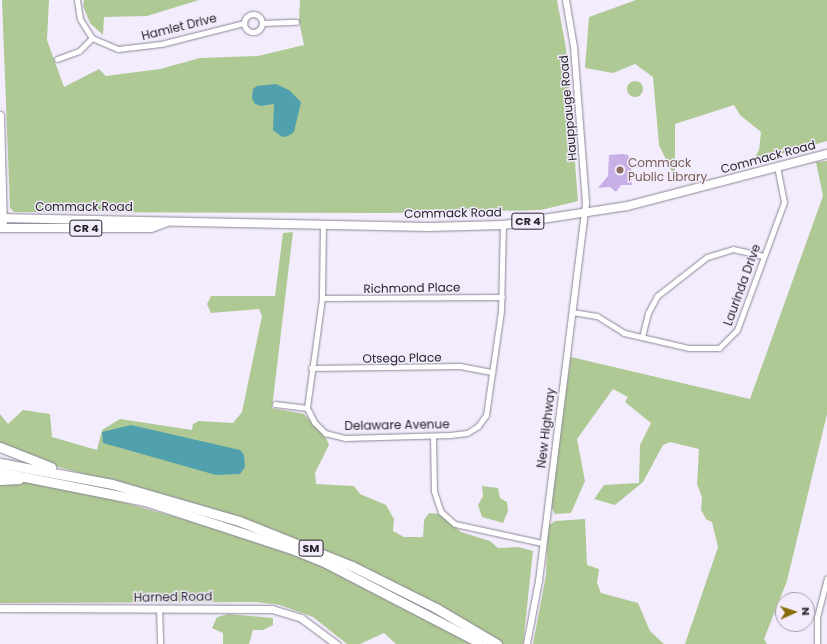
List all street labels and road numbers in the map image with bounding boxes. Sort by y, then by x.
street label: Hamlet Drive [140,11,218,43]
street label: Hauppauge Road [556,55,580,161]
street label: Commack Road [719,137,817,177]
street label: Commack Road [35,200,133,214]
street label: Commack Road [404,205,502,221]
road number: CR 4 [511,212,545,230]
road number: CR 4 [69,219,103,237]
street label: Laurinda Drive [721,242,763,328]
street label: Richmond Place [363,280,461,296]
street label: Otsego Place [362,350,442,366]
street label: New Highway [534,387,558,469]
street label: Delaware Avenue [344,417,450,433]
road number: SM [298,539,324,557]
street label: Harned Road [134,589,212,605]

